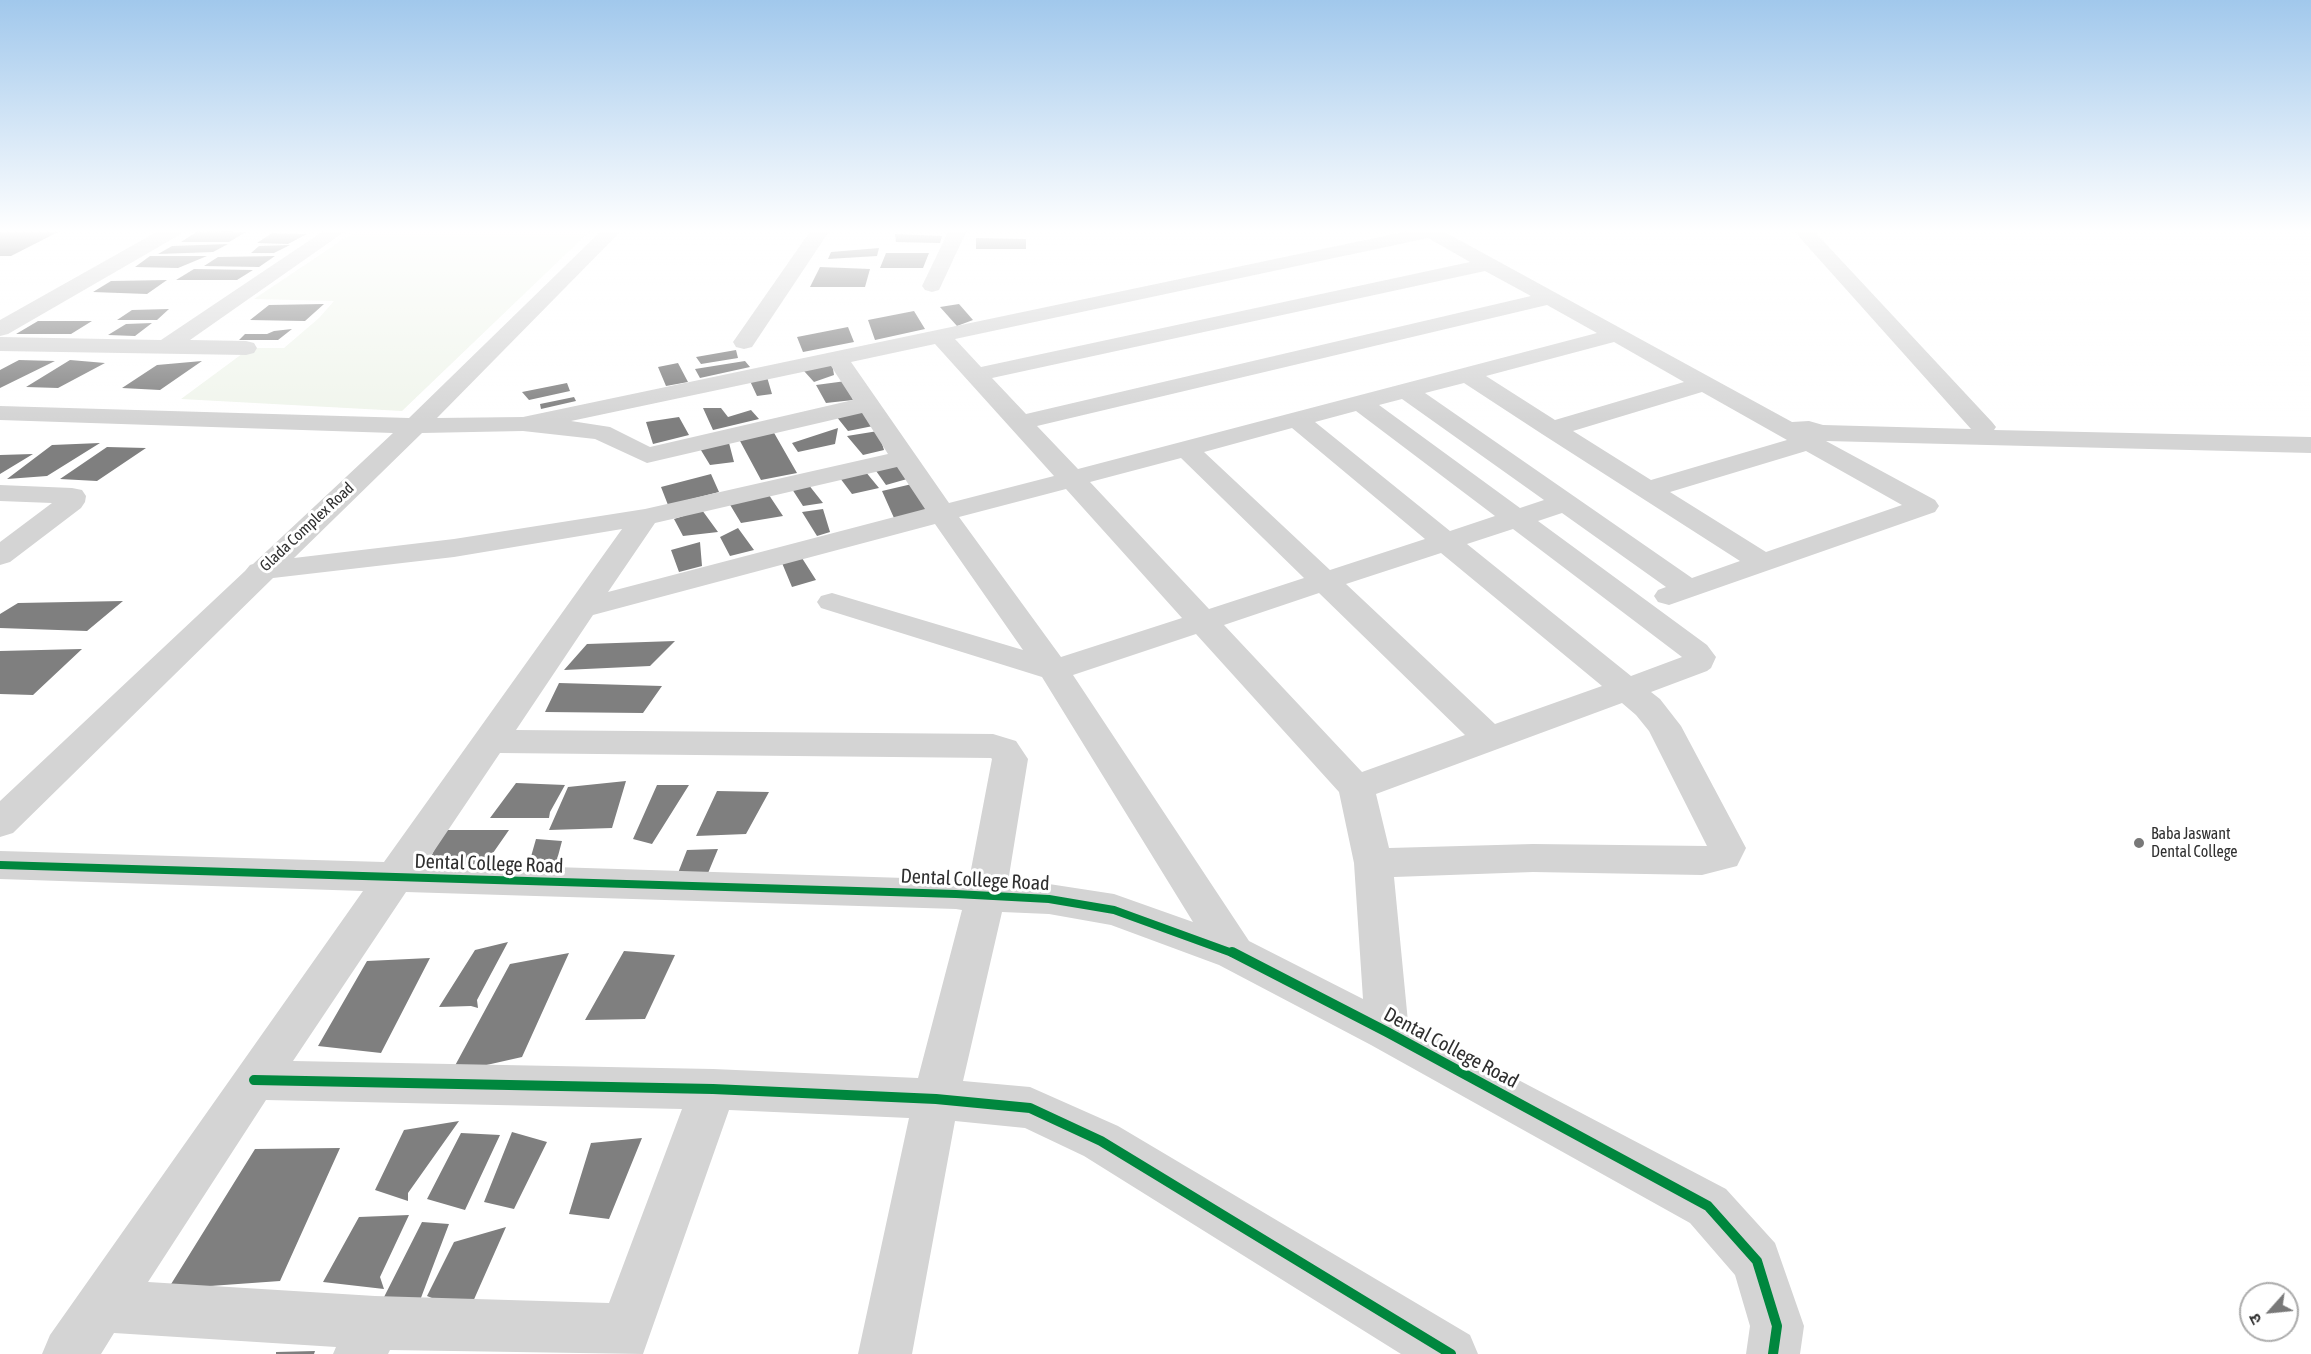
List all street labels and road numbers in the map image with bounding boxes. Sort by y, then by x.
street label: Glada Complex Road [256,479,358,575]
street label: Dental College Road [414,849,564,879]
street label: Dental College Road [900,864,1050,896]
street label: Dental College Road [1380,1002,1522,1094]

